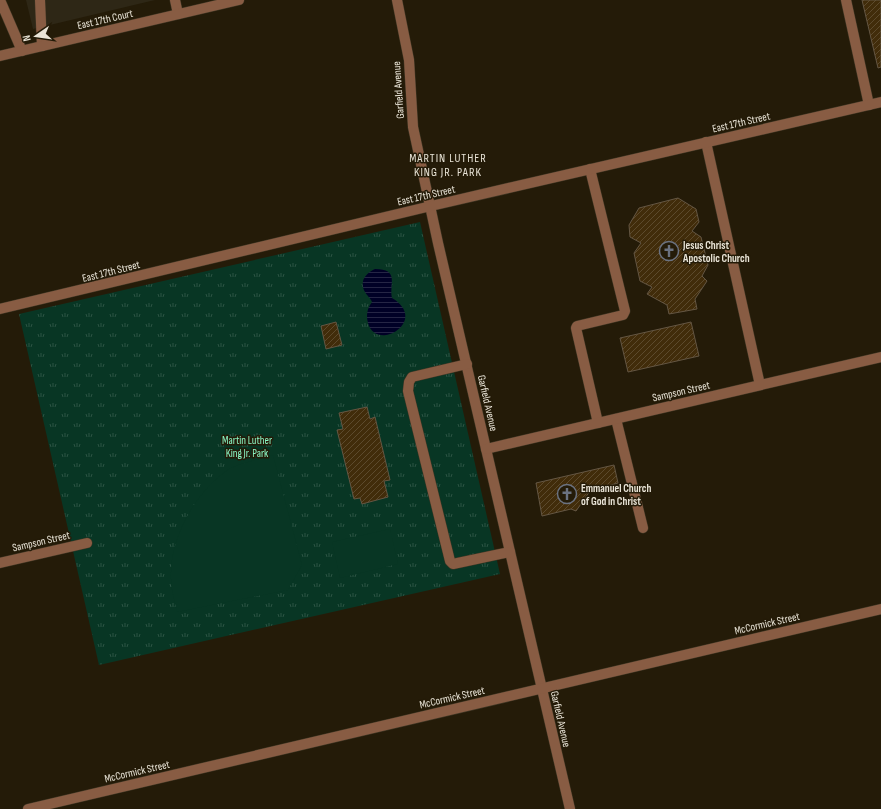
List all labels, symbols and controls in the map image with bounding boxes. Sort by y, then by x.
street label: East 17th Court [76,7,135,32]
north arrow [16,16,56,56]
text: N [20,34,34,42]
street label: Garfield Avenue [390,61,407,119]
street label: East 17th Street [711,109,772,135]
district label: MARTIN LUTHER KING JR. PARK [409,151,487,180]
street label: East 17th Street [396,182,457,208]
place label: Jesus Christ Apostolic Church [682,239,750,265]
church icon: Jesus Christ Apostolic Church [658,240,680,262]
street label: East 17th Street [81,258,142,285]
street label: Garfield Avenue [475,374,500,433]
street label: Sampson Street [651,378,712,404]
park label: Martin Luther King Jr. Park [222,434,272,460]
place label: Emmanuel Church of God in Christ [581,482,651,508]
church icon: Emmanuel Church of God in Christ [556,483,578,505]
street label: Sampson Street [11,528,72,554]
street label: McCormick Street [733,610,802,637]
street label: McCormick Street [418,684,487,711]
street label: Garfield Avenue [548,690,573,749]
street label: McCormick Street [103,758,172,785]

